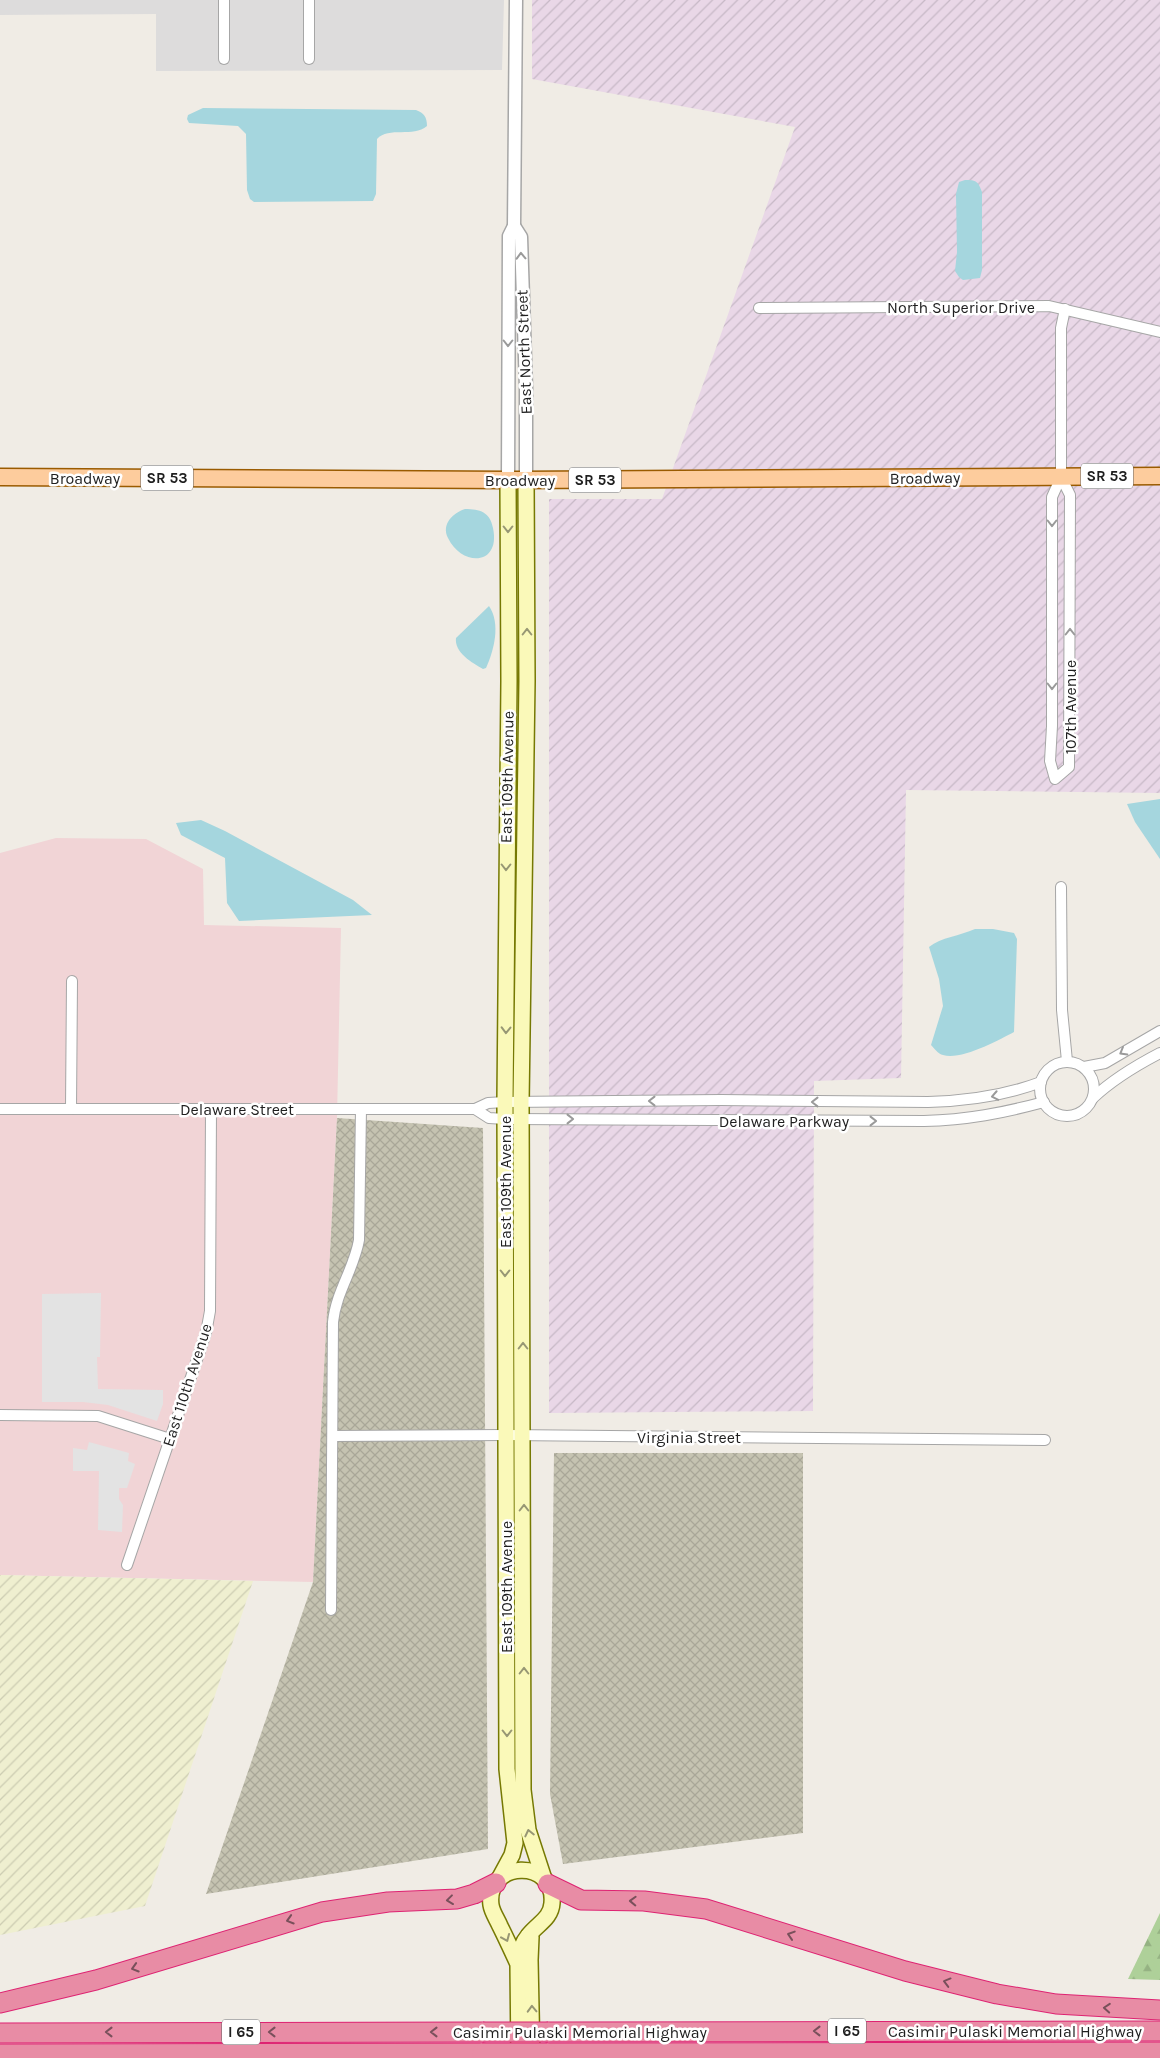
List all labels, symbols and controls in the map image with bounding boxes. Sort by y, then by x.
one-way arrow [516,252,527,260]
street label: East North Street [512,289,536,415]
street label: North Superior Drive [887,298,1035,317]
one-way arrow [503,340,513,347]
road number: SR 53 [1081,464,1133,488]
road number: SR 53 [141,466,193,490]
road number: SR 53 [569,468,621,492]
street label: Broadway [890,468,961,488]
street label: Broadway [50,469,121,488]
street label: Broadway [485,471,556,490]
one-way arrow [1047,520,1057,528]
one-way arrow [503,526,513,533]
one-way arrow [1065,627,1075,635]
one-way arrow [522,628,532,636]
street label: 107th Avenue [1061,660,1080,754]
one-way arrow [1047,682,1057,690]
street label: East 109th Avenue [496,711,518,843]
one-way arrow [501,864,511,871]
one-way arrow [501,1026,511,1034]
one-way arrow [1120,1046,1129,1056]
one-way arrow [990,1090,999,1100]
one-way arrow [648,1096,656,1106]
one-way arrow [811,1097,818,1107]
street label: Delaware Street [180,1100,294,1119]
street label: Delaware Parkway [719,1112,850,1131]
one-way arrow [566,1114,574,1124]
street label: East 109th Avenue [496,1116,515,1248]
one-way arrow [869,1116,877,1126]
one-way arrow [500,1270,510,1277]
street label: East 110th Avenue [158,1321,216,1449]
one-way arrow [518,1341,528,1349]
street label: Virginia Street [637,1428,741,1447]
one-way arrow [519,1504,529,1512]
street label: East 109th Avenue [497,1521,516,1653]
one-way arrow [519,1666,529,1674]
one-way arrow [502,1730,512,1737]
one-way arrow [524,1828,535,1837]
one-way arrow [446,1894,454,1905]
one-way arrow [629,1895,637,1906]
one-way arrow [286,1915,295,1925]
one-way arrow [787,1931,796,1941]
one-way arrow [499,1933,510,1942]
one-way arrow [131,1963,139,1973]
one-way arrow [942,1977,951,1988]
one-way arrow [1102,2003,1110,2014]
one-way arrow [527,2005,537,2013]
road number: I 65 [828,2018,866,2044]
road number: I 65 [222,2020,260,2044]
street label: Casimir Pulaski Memorial Highway [888,2022,1143,2041]
street label: Casimir Pulaski Memorial Highway [453,2023,708,2042]
one-way arrow [813,2026,821,2036]
one-way arrow [105,2027,112,2037]
one-way arrow [267,2027,275,2037]
one-way arrow [430,2027,438,2037]

